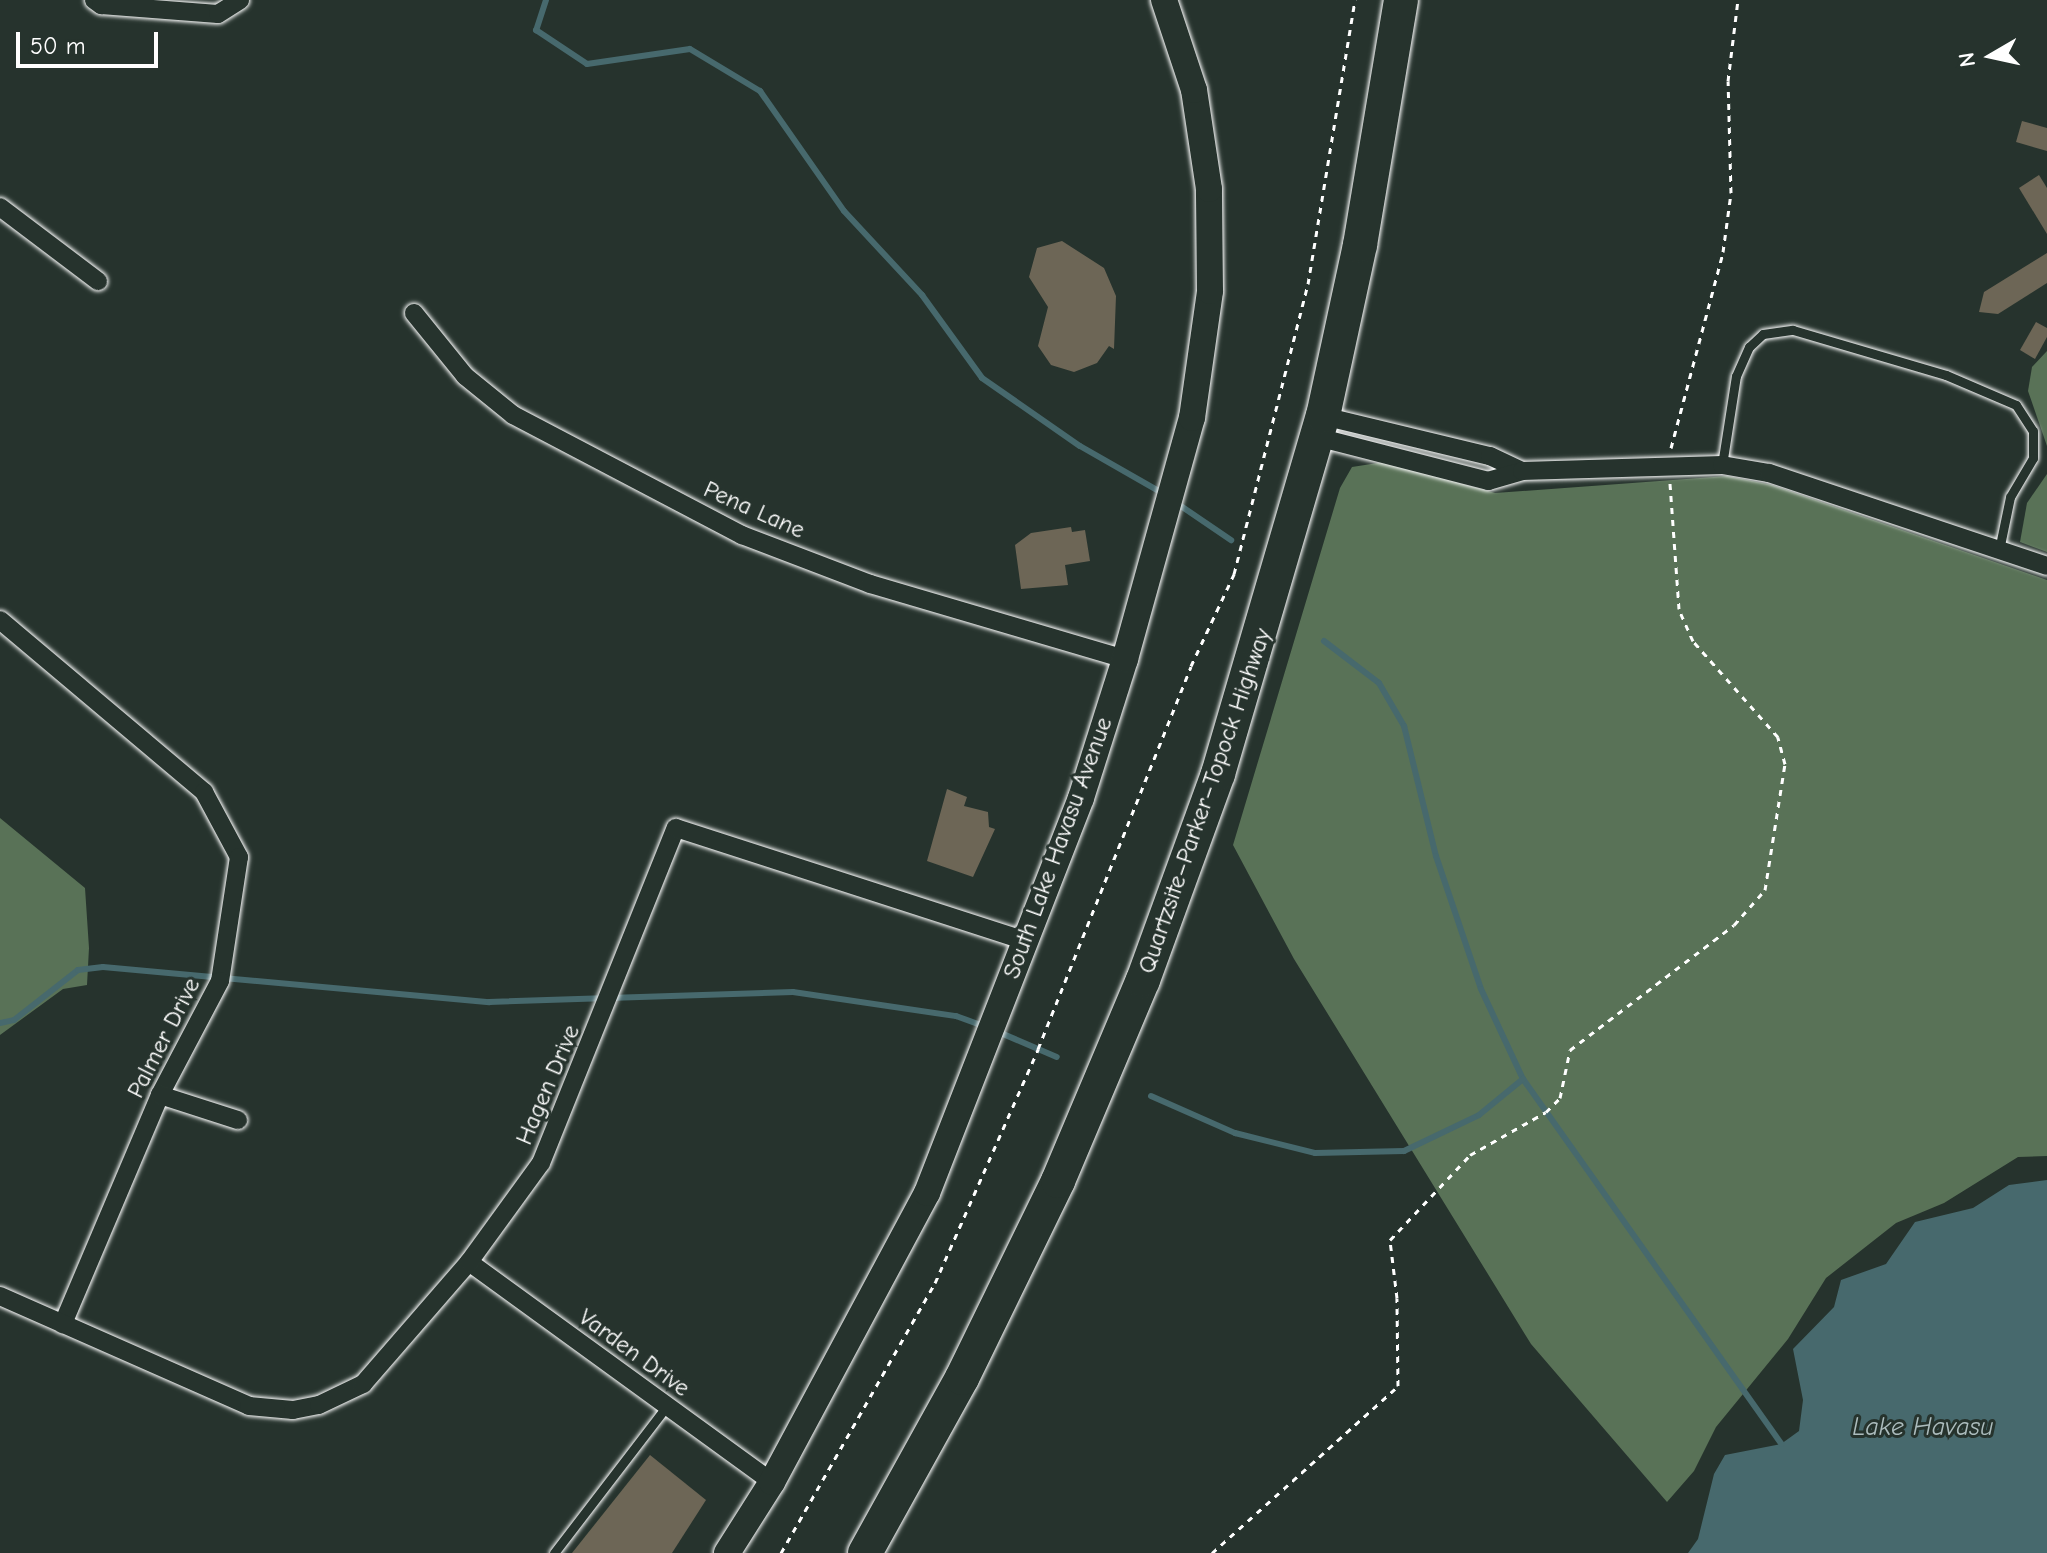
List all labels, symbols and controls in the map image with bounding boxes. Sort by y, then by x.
scale bar [20,16,162,66]
north arrow [1951,16,2031,96]
text: 50 m [30,32,86,60]
text: N [1953,51,1981,69]
street label: Pena Lane [699,475,809,545]
street label: Quartzsite–Parker–Topock Highway [1132,625,1278,977]
street label: South Lake Havasu Avenue [997,713,1119,983]
street label: Palmer Drive [121,973,207,1103]
street label: Hagen Drive [510,1021,586,1149]
street label: Varden Drive [573,1303,695,1403]
water label: Lake Havasu [1852,1412,1994,1444]

